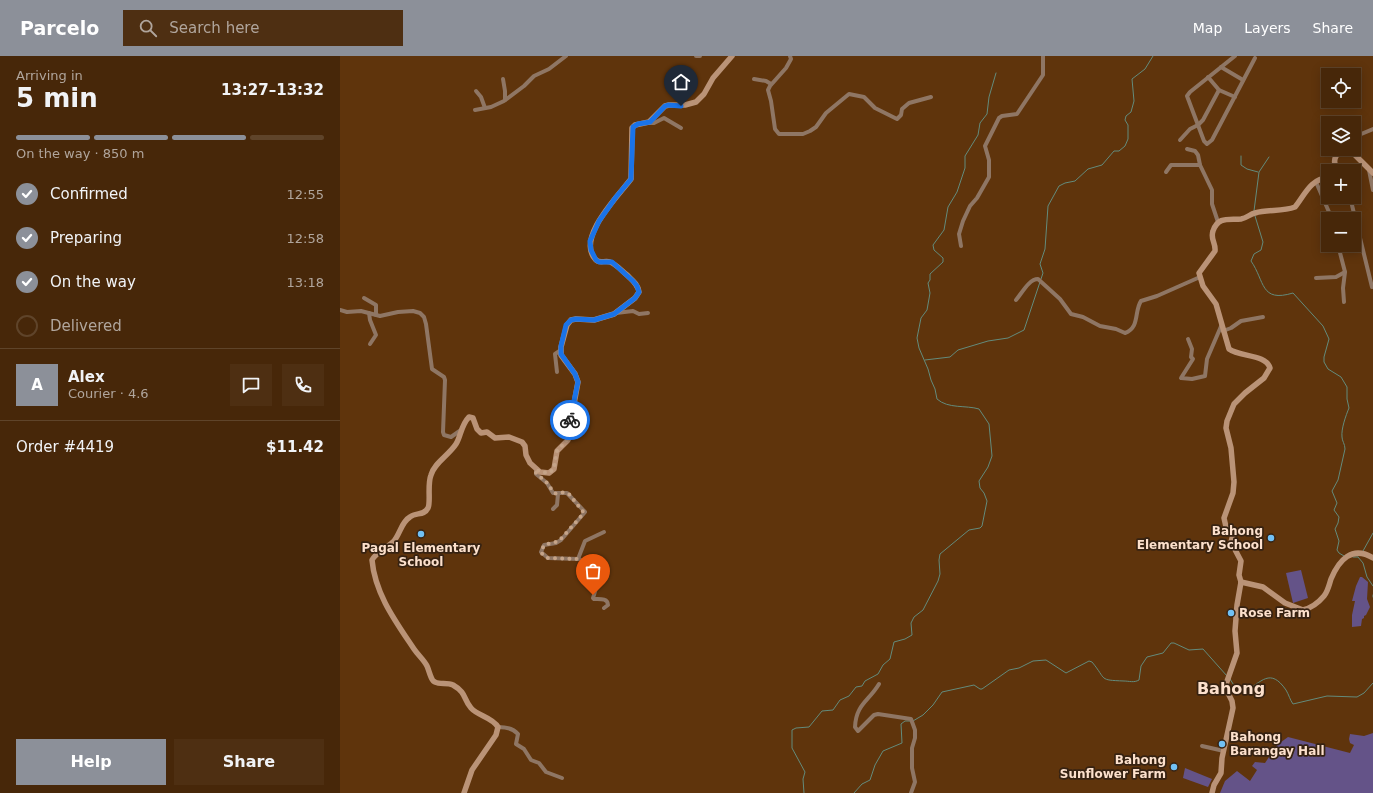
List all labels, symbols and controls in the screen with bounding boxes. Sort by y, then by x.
search box [123,10,403,46]
text: Parcelo [20,17,99,39]
icon: search [137,17,159,39]
text: Search here [169,19,259,37]
text: Map [1193,20,1222,36]
text: Layers [1244,20,1291,36]
text: Share [1313,20,1353,36]
pin [664,65,698,106]
text: Arriving in [16,68,83,83]
map controls [1321,68,1361,252]
button: locate [1321,68,1361,108]
icon: home [670,71,692,93]
text: 13:27–13:32 [221,81,324,99]
text: 5 min [16,83,98,113]
button: layers [1321,116,1361,156]
text: On the way · 850 m [16,146,144,161]
button: + [1321,164,1361,204]
icon: check [16,183,38,205]
text: Confirmed [50,185,128,203]
text: 12:55 [287,187,324,202]
button: − [1321,212,1361,252]
icon: check [16,227,38,249]
text: Preparing [50,229,122,247]
text: 12:58 [287,231,324,246]
icon: check [16,271,38,293]
text: On the way [50,273,136,291]
text: 13:18 [287,275,324,290]
text: Delivered [50,317,122,335]
button: chat [230,364,272,406]
button: phone [282,364,324,406]
text: Alex [68,368,105,386]
text: A [31,376,43,394]
text: Courier · 4.6 [68,386,149,401]
courier [550,400,590,440]
icon: bike [559,409,581,431]
text: Order #4419 [16,438,114,456]
text: $11.42 [266,438,324,456]
place label: Bahong Elementary School [1137,524,1263,552]
marker: Pagal Elementary School [416,529,426,539]
marker: Bahong Elementary School [1266,533,1276,543]
place label: Pagal Elementary School [362,541,481,569]
pin [576,554,610,595]
icon: bag [582,560,604,582]
place label: Rose Farm [1239,606,1310,620]
marker: Rose Farm [1226,608,1236,618]
district label: Bahong [1197,679,1265,698]
place label: Bahong Barangay Hall [1230,730,1325,758]
button: Help [16,739,166,785]
button: Share [174,739,324,785]
marker: Bahong Barangay Hall [1217,739,1227,749]
place label: Bahong Sunflower Farm [1060,753,1166,781]
marker: Bahong Sunflower Farm [1169,762,1179,772]

